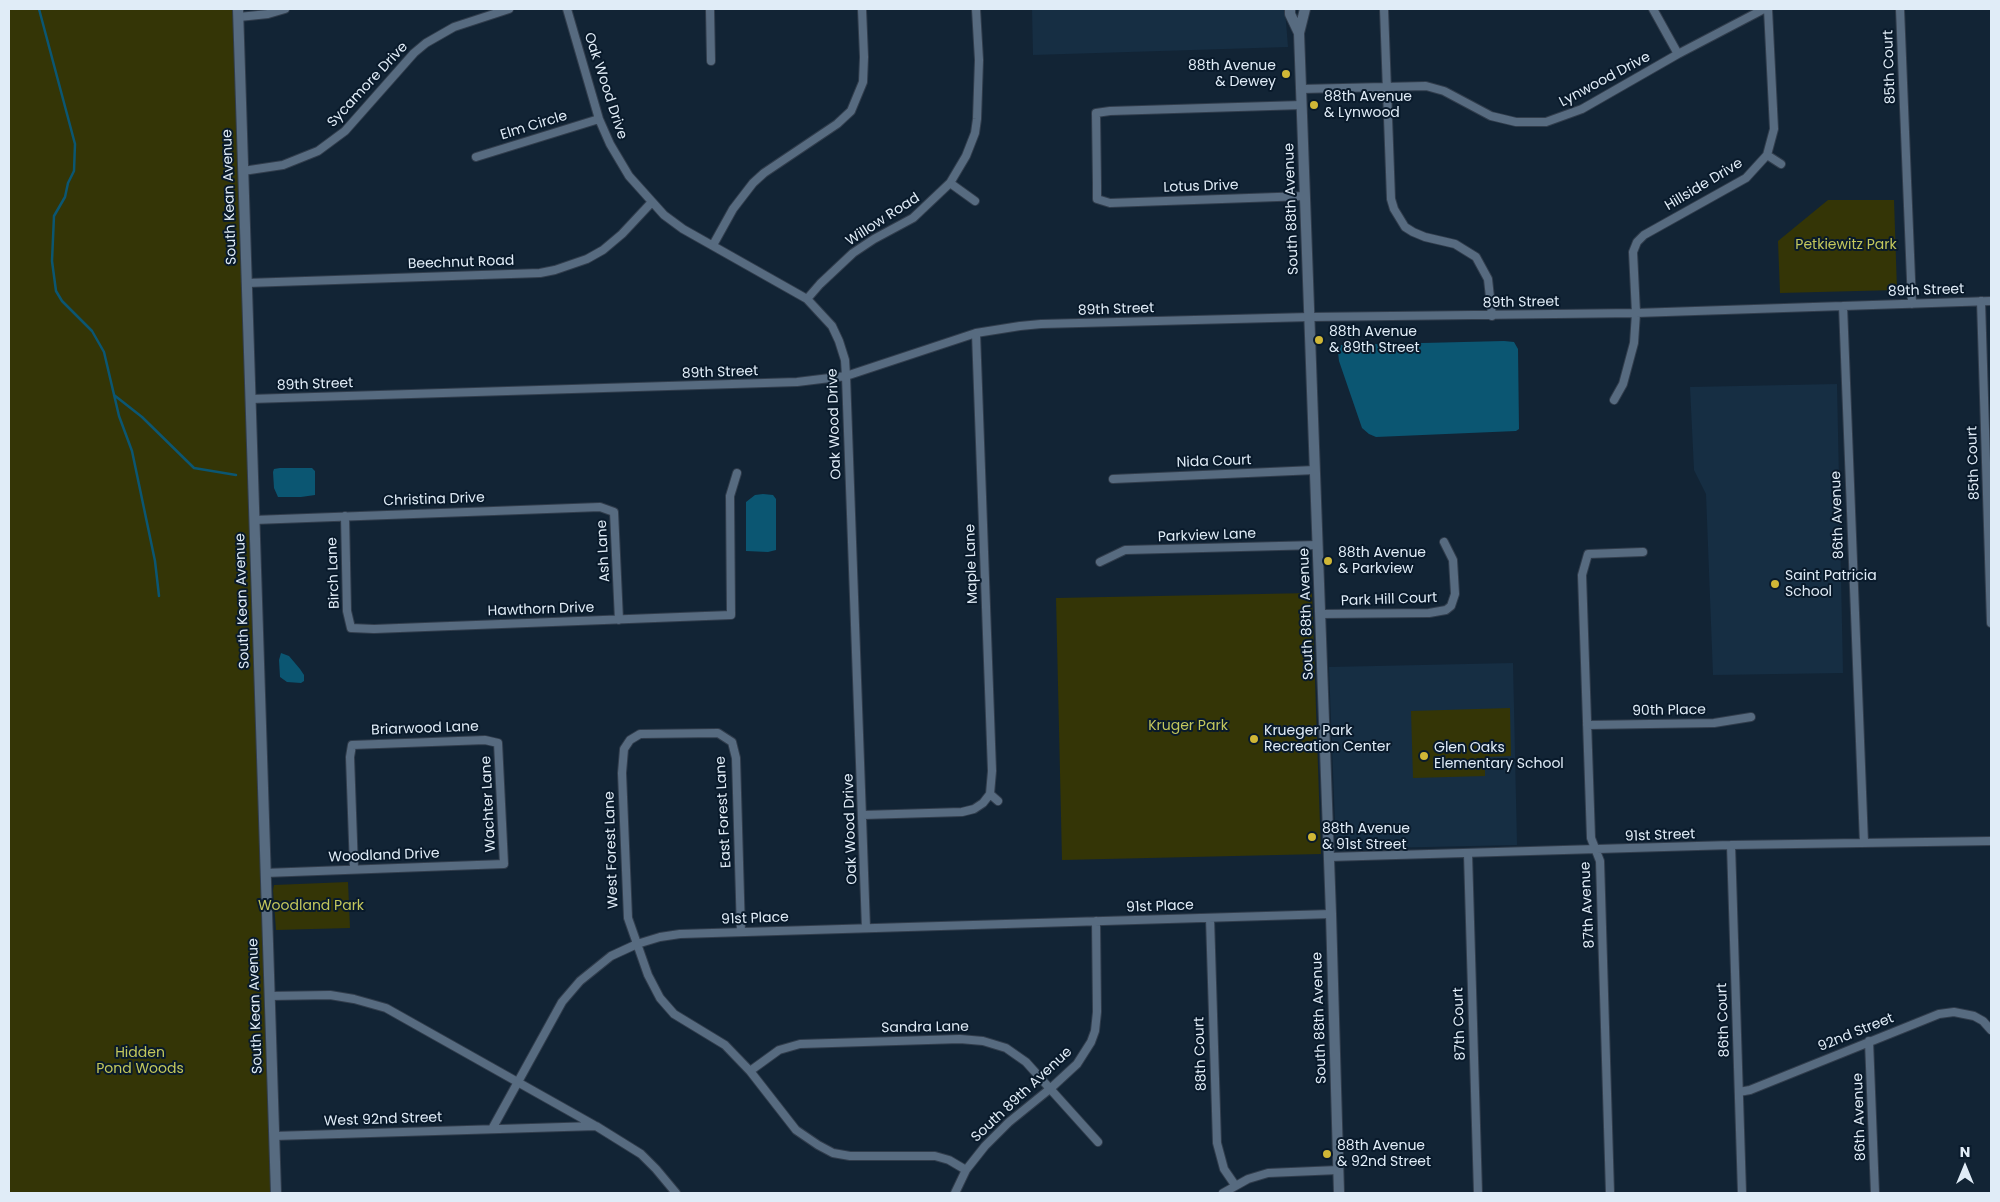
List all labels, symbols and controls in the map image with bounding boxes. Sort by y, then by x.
street label: 85th Court [1880,29,1900,105]
street label: Oak Wood Drive [580,30,630,142]
street label: Sycamore Drive [324,39,412,131]
street label: Lynwood Drive [1557,49,1653,111]
place label: 88th Avenue & Dewey [1188,58,1276,90]
marker: 88th Avenue & Dewey [1280,68,1292,80]
place label: 88th Avenue & Lynwood [1324,89,1412,121]
marker: 88th Avenue & Lynwood [1308,99,1320,111]
street label: Elm Circle [499,108,569,144]
street label: South Kean Avenue [219,129,241,265]
street label: South 88th Avenue [1281,143,1303,275]
street label: Hillside Drive [1662,155,1746,215]
street label: Lotus Drive [1163,177,1239,197]
street label: Willow Road [843,190,923,250]
park label: Petkiewitz Park [1795,237,1897,253]
street label: Beechnut Road [407,253,515,273]
street label: 89th Street [1888,281,1964,301]
street label: 89th Street [1483,294,1559,312]
street label: 89th Street [1078,300,1154,320]
place label: 88th Avenue & 89th Street [1329,324,1420,357]
marker: 88th Avenue & 89th Street [1313,334,1325,346]
street label: 89th Street [682,363,758,383]
street label: Oak Wood Drive [825,368,845,480]
street label: 89th Street [277,375,353,395]
street label: 85th Court [1964,425,1984,501]
street label: Nida Court [1176,452,1252,472]
street label: 86th Avenue [1828,471,1848,559]
street label: Christina Drive [383,490,485,510]
street label: Ash Lane [594,519,614,583]
street label: Maple Lane [962,524,982,604]
street label: Parkview Lane [1158,526,1256,546]
street label: South Kean Avenue [232,533,254,669]
street label: Birch Lane [324,537,344,609]
place label: 88th Avenue & Parkview [1338,545,1426,578]
street label: South 88th Avenue [1296,548,1318,680]
marker: 88th Avenue & Parkview [1322,555,1334,567]
place label: Saint Patricia School [1785,568,1877,600]
marker: Saint Patricia School [1769,578,1781,590]
street label: Park Hill Court [1340,590,1438,610]
street label: Hawthorn Drive [487,600,595,620]
street label: 90th Place [1632,702,1706,720]
park label: Kruger Park [1148,718,1228,734]
street label: Briarwood Lane [371,719,479,739]
place label: Krueger Park Recreation Center [1264,723,1391,756]
marker: Krueger Park Recreation Center [1248,733,1260,745]
place label: Glen Oaks Elementary School [1434,740,1564,772]
marker: Glen Oaks Elementary School [1418,750,1430,762]
street label: Wachter Lane [478,755,500,853]
street label: East Forest Lane [713,756,735,868]
street label: Oak Wood Drive [841,773,861,885]
street label: West Forest Lane [602,791,622,909]
place label: 88th Avenue & 91st Street [1322,821,1410,854]
street label: 91st Street [1625,826,1695,846]
marker: 88th Avenue & 91st Street [1306,831,1318,843]
street label: Woodland Drive [328,846,440,866]
street label: 87th Avenue [1577,861,1599,949]
street label: 91st Place [1126,897,1194,917]
park label: Woodland Park [258,898,364,914]
street label: 91st Place [721,909,789,929]
street label: South Kean Avenue [245,938,267,1074]
street label: South 88th Avenue [1309,952,1331,1084]
street label: 86th Court [1714,982,1734,1058]
street label: 87th Court [1450,987,1470,1061]
street label: 92nd Street [1816,1010,1896,1056]
street label: 88th Court [1191,1016,1211,1092]
street label: Sandra Lane [881,1019,969,1037]
street label: South 89th Avenue [968,1044,1076,1146]
park label: Hidden Pond Woods [96,1045,184,1078]
street label: 86th Avenue [1850,1073,1870,1161]
street label: West 92nd Street [323,1110,443,1130]
place label: 88th Avenue & 92nd Street [1337,1138,1431,1170]
north arrow [1940,1142,1990,1192]
text: N [1960,1142,1970,1162]
marker: 88th Avenue & 92nd Street [1321,1148,1333,1160]

